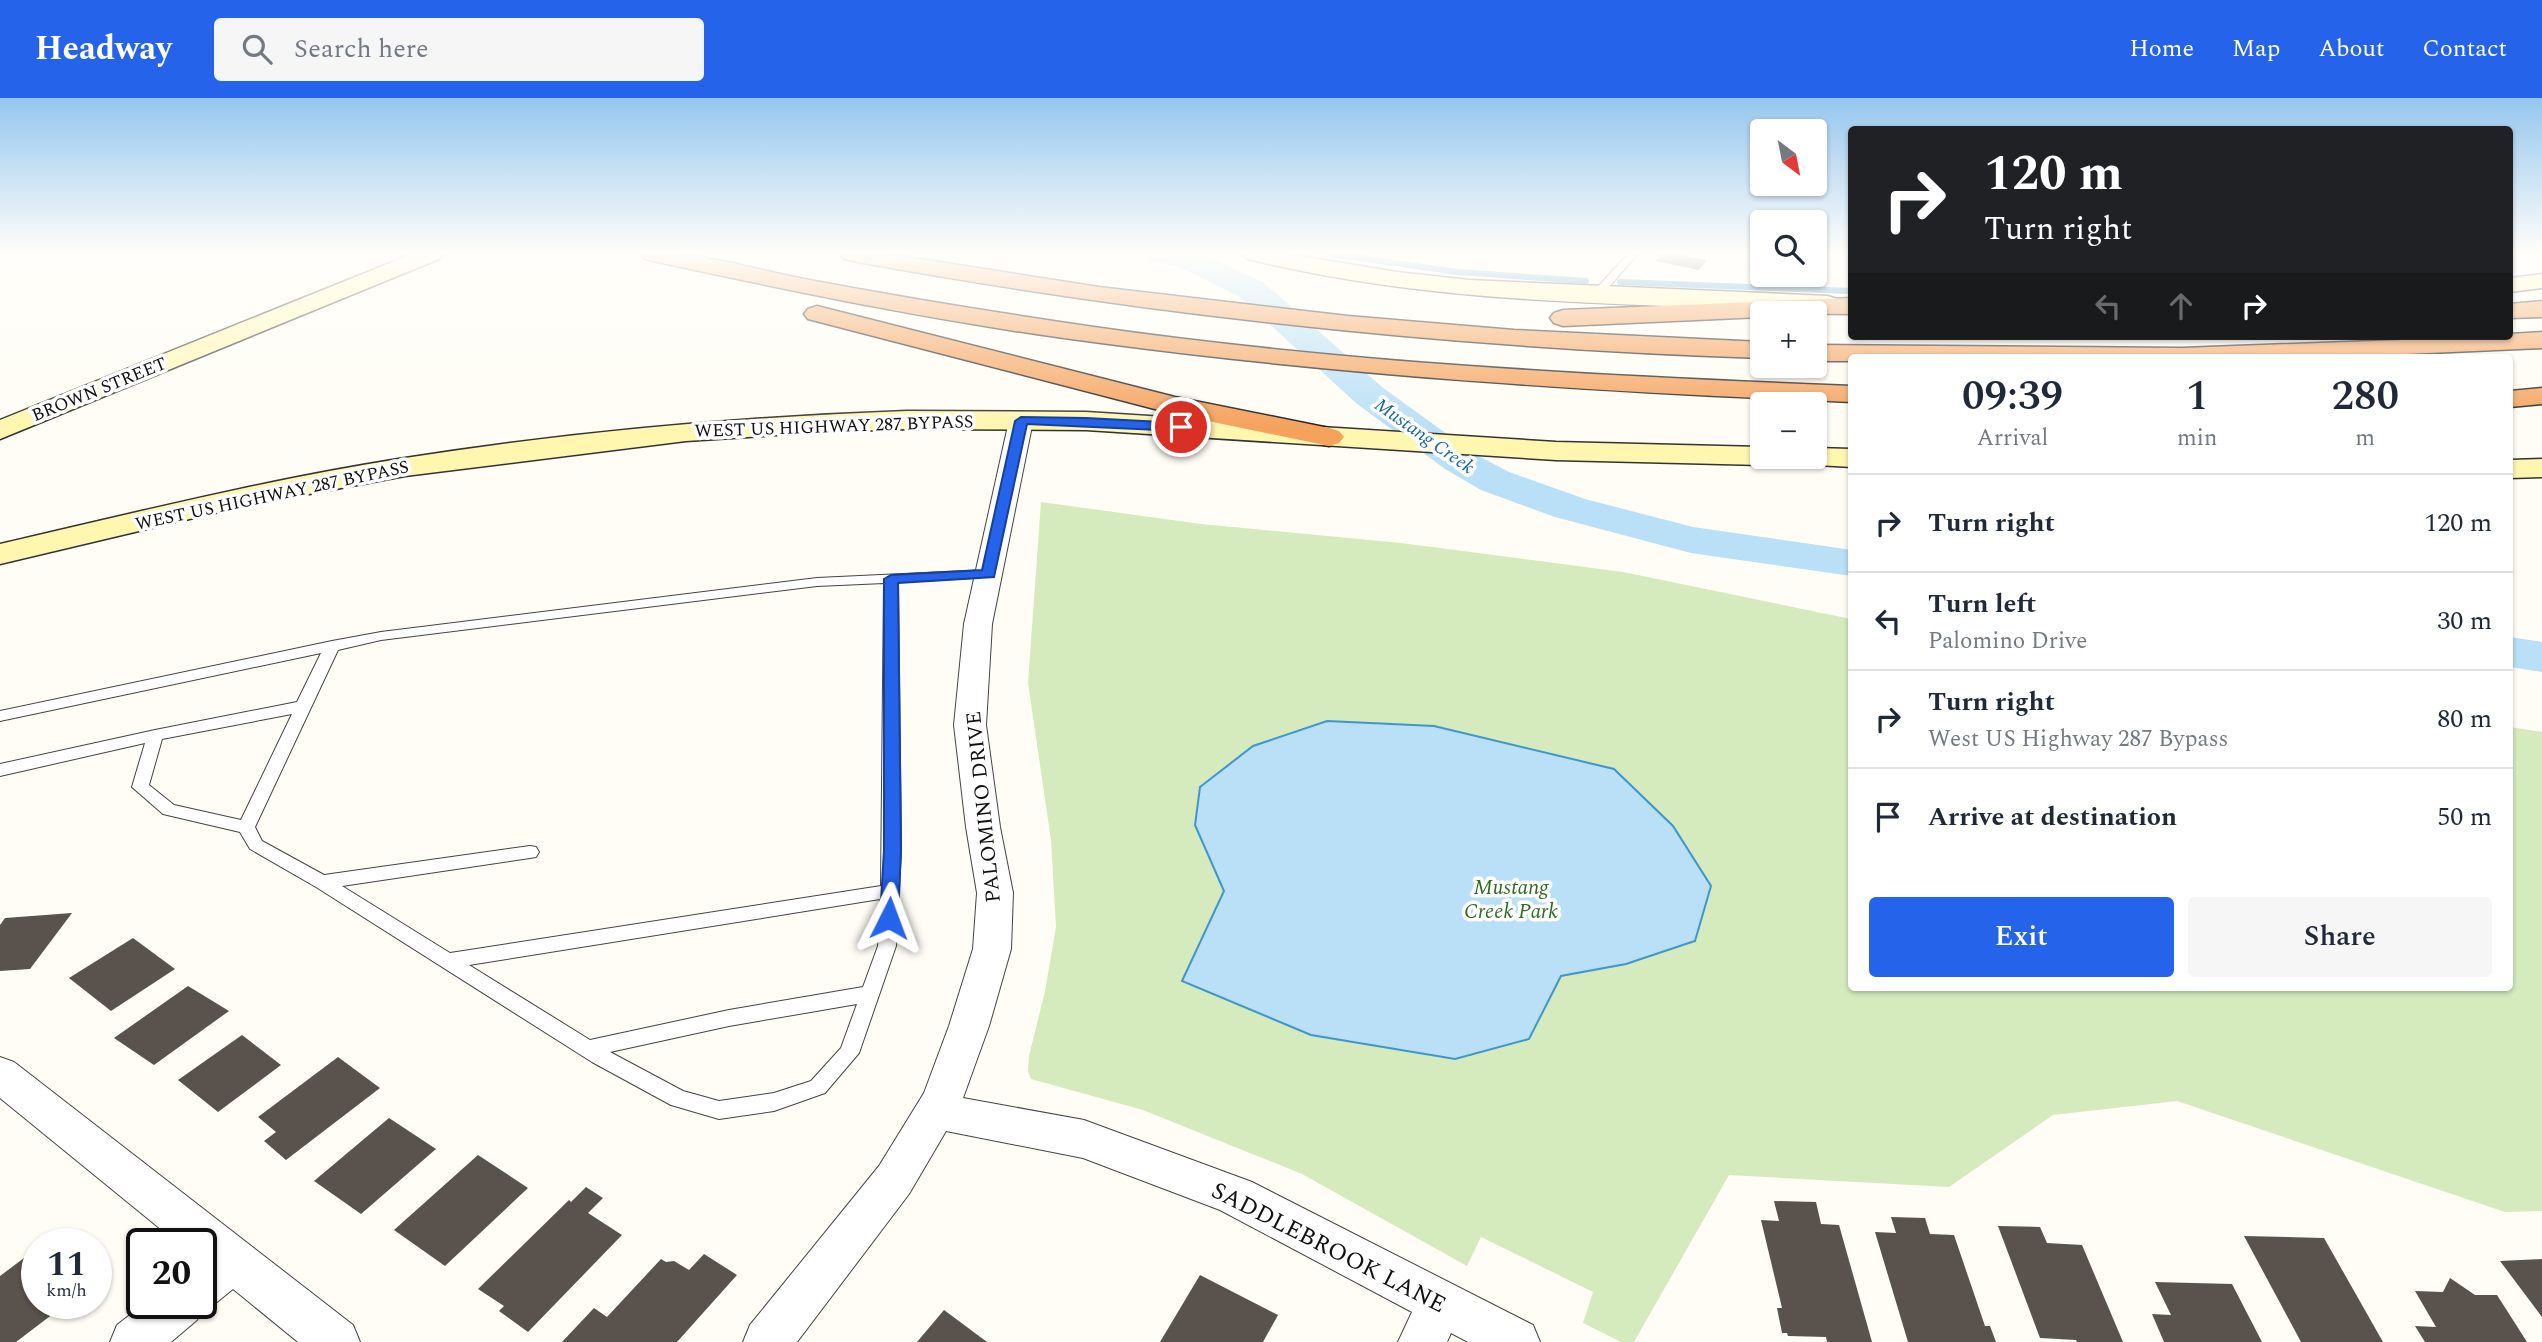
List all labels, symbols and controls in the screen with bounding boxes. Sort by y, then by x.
search box [214,18,704,81]
text: Headway [35,24,172,74]
text: Search here [294,29,429,69]
icon: search [238,30,276,68]
text: Home [2129,31,2194,67]
text: Map [2232,31,2280,67]
text: About [2318,31,2384,67]
text: Contact [2422,31,2507,67]
north arrow [1750,119,1827,196]
map controls [1750,119,1827,469]
text: 120 m [1984,137,2123,212]
icon: right [1869,154,1960,245]
text: Turn right [1984,205,2132,254]
button: search [1750,210,1827,287]
icon: left [2089,287,2127,325]
icon: ahead [2162,287,2200,325]
icon: right [2235,287,2273,325]
button: + [1750,301,1827,378]
street label: BROWN STREET [28,350,171,429]
text: 09:39 [1962,365,2063,428]
text: 1 [2186,365,2208,428]
text: 280 [2331,365,2399,428]
water label: Mustang Creek [1368,391,1480,482]
button: − [1750,392,1827,469]
pin [1151,397,1211,457]
street label: WEST US HIGHWAY 287 BYPASS [694,408,974,445]
icon: arrive [1162,408,1200,446]
text: Arrival [1977,421,2048,456]
text: min [2177,421,2217,456]
text: m [2355,421,2375,456]
street label: WEST US HIGHWAY 287 BYPASS [133,453,411,538]
text: Turn right [1928,503,2055,543]
text: 120 m [2424,503,2492,543]
icon: right [1869,504,1907,542]
text: Turn left [1928,584,2036,624]
text: 30 m [2437,601,2492,641]
icon: left [1869,602,1907,640]
text: Palomino Drive [1928,624,2087,659]
text: Turn right [1928,682,2055,722]
text: 80 m [2437,699,2492,739]
icon: right [1869,700,1907,738]
street label: PALOMINO DRIVE [958,710,1010,904]
text: West US Highway 287 Bypass [1928,722,2228,757]
text: Arrive at destination [1928,797,2177,837]
text: 50 m [2437,797,2492,837]
icon: arrive [1869,798,1907,836]
park label: Mustang Creek Park [1464,872,1558,928]
position arrow [852,881,926,955]
button: Exit [1869,897,2174,977]
button: Share [2188,897,2492,977]
street label: SADDLEBROOK LANE [1205,1173,1452,1323]
speed limit sign: 20 [126,1228,217,1319]
text: 11 [47,1238,86,1291]
text: km/h [46,1277,87,1304]

